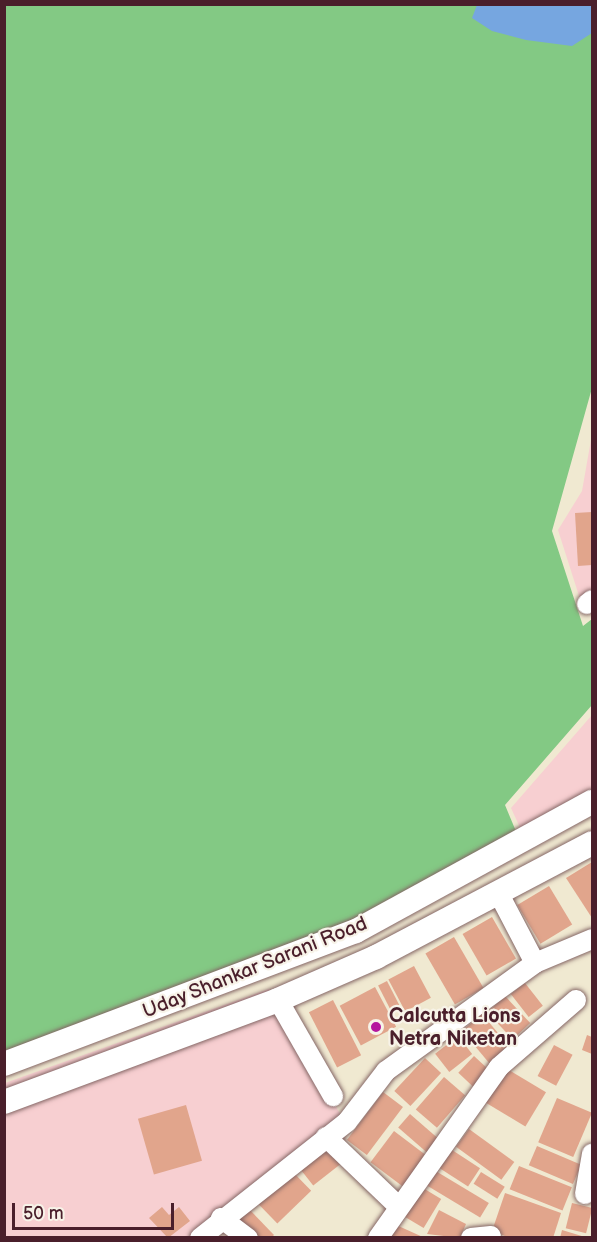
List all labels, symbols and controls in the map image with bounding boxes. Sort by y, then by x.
street label: Uday Shankar Sarani Road [138,911,372,1025]
place label: Calcutta Lions Netra Niketan [389,1004,521,1051]
marker: Calcutta Lions Netra Niketan [367,1018,385,1036]
scale bar [15,1191,177,1229]
text: 50 m [23,1203,64,1224]

